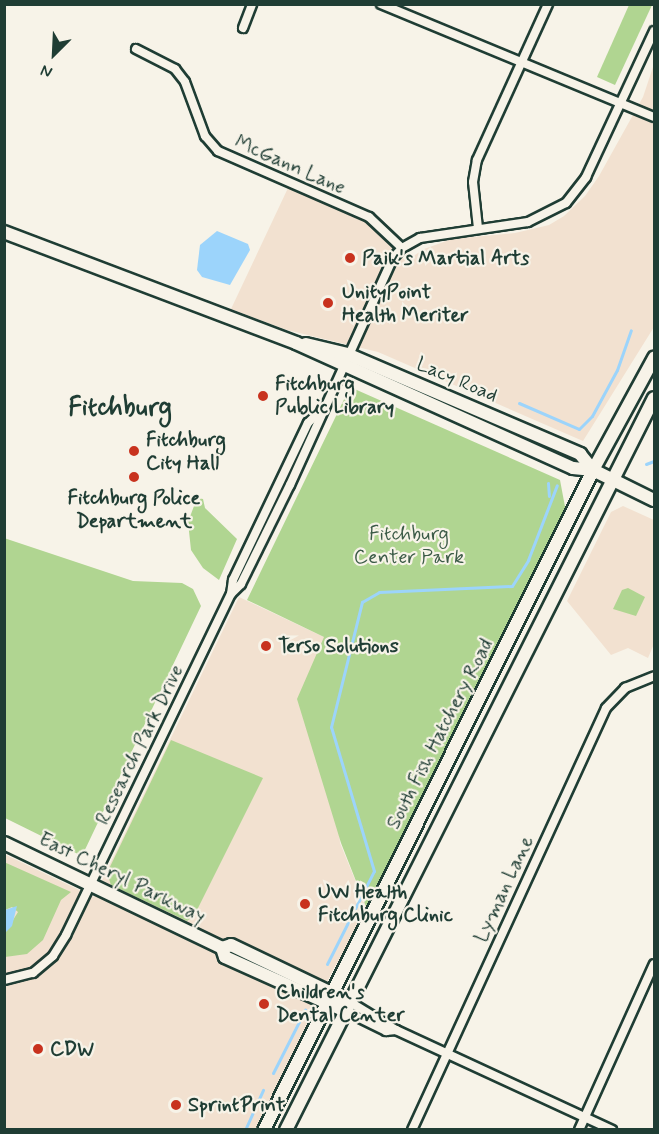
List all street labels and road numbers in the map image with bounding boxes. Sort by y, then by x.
street label: McGann Lane [230,130,350,200]
street label: Lacy Road [413,352,501,408]
street label: South Fish Hatchery Road [382,635,498,833]
street label: Research Park Drive [91,661,189,829]
street label: East Cheryl Parkway [37,828,207,928]
street label: Lyman Lane [469,833,539,945]

